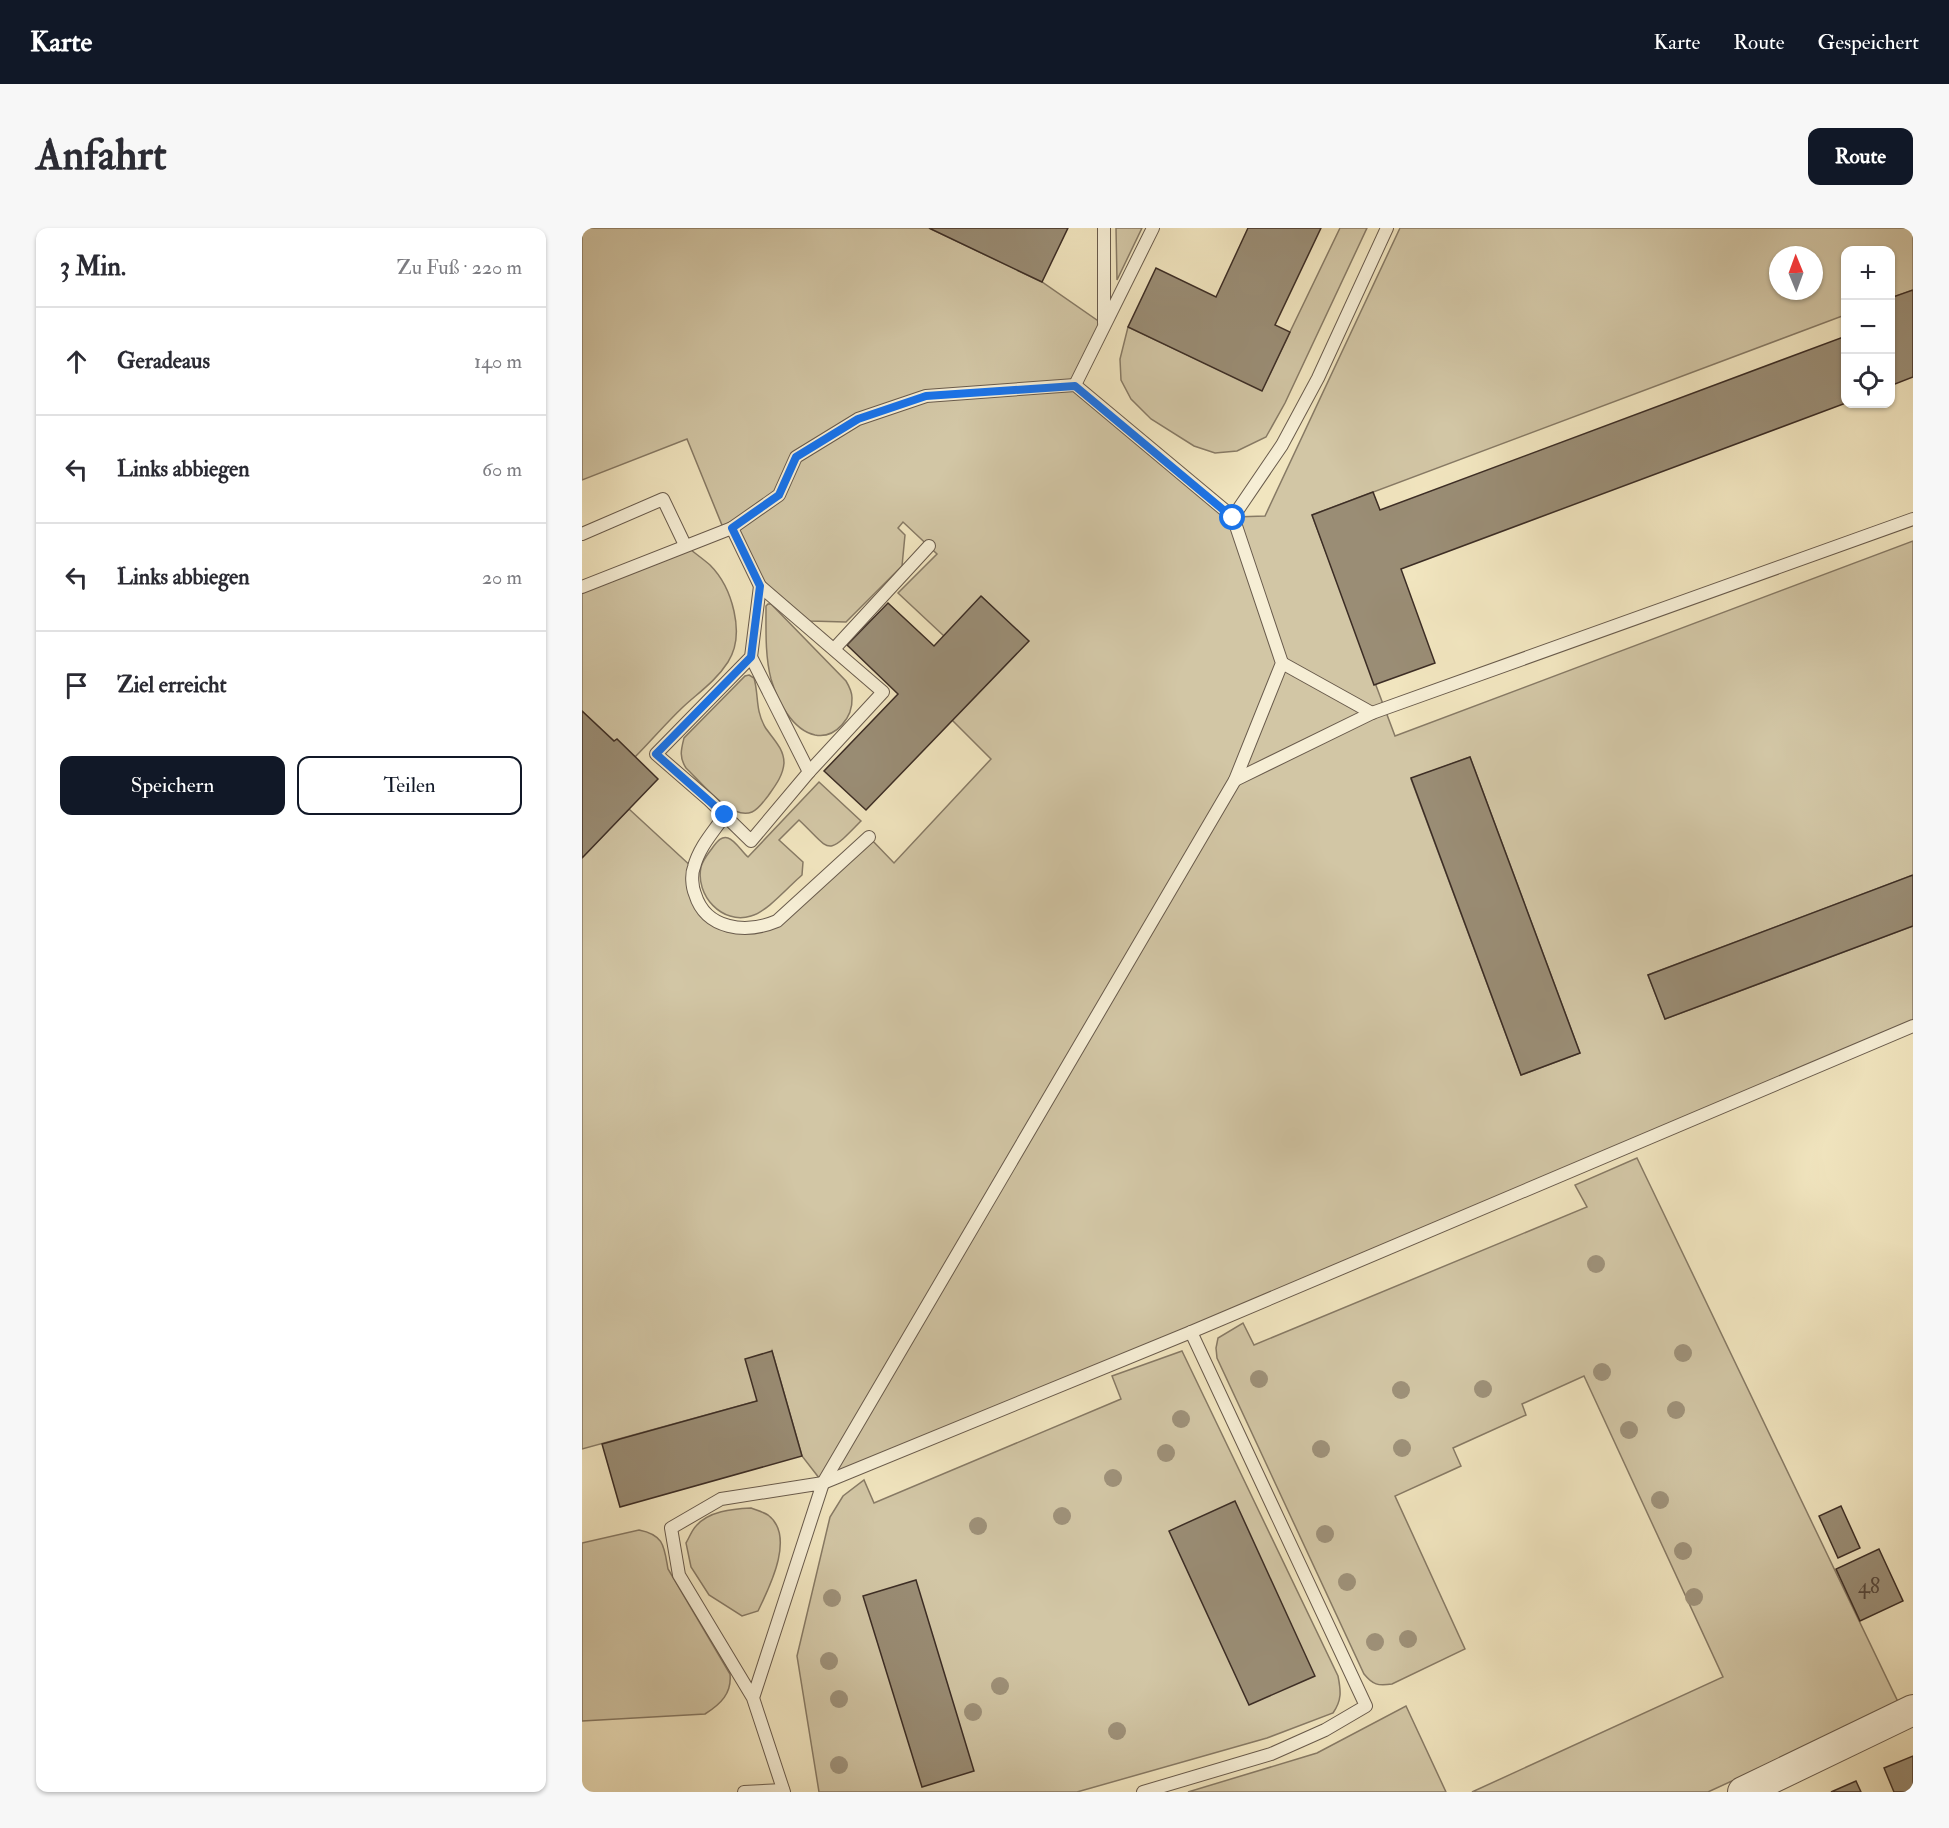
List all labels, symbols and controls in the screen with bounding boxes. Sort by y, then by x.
text: Karte [30,25,92,60]
text: Karte [1654,29,1700,56]
text: Route [1733,29,1785,56]
text: Gespeichert [1818,29,1919,56]
button: Route [1808,128,1913,185]
text: Anfahrt [36,130,167,182]
north arrow [1769,246,1823,300]
map controls [1841,246,1895,408]
button: + [1841,246,1895,300]
text: 3 Min. [60,251,126,283]
text: Zu Fuß · 220 m [397,255,522,280]
button: − [1841,300,1895,354]
icon: ahead [60,345,93,378]
text: Geradeaus [117,347,210,375]
text: 140 m [474,349,522,374]
button: locate [1841,354,1895,408]
icon: left [60,453,93,486]
text: Links abbiegen [117,455,250,483]
text: 60 m [482,457,522,482]
route start [1219,504,1245,530]
icon: left [60,561,93,594]
text: Links abbiegen [117,563,250,591]
text: 20 m [482,565,522,590]
icon: arrive [60,669,93,702]
text: Ziel erreicht [117,671,227,699]
button: Speichern [60,756,285,815]
button: Teilen [297,756,522,815]
route end [711,801,737,827]
house number: 48 [1858,1572,1880,1600]

